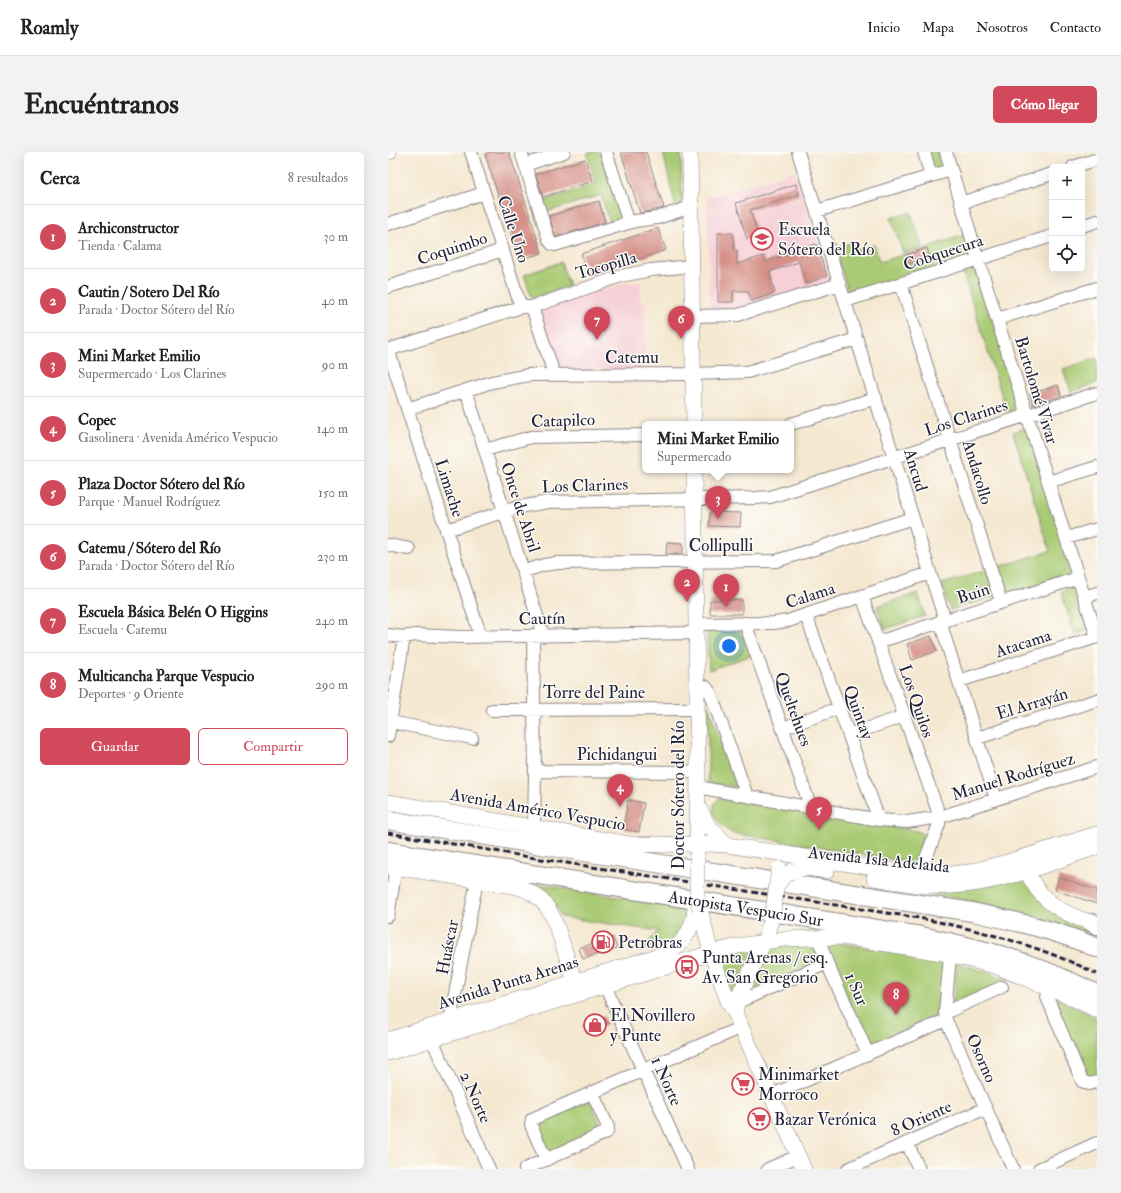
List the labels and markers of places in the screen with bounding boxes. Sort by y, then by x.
place label: Escuela Sótero del Río [778,219,875,260]
school or university icon: Escuela Sótero del Río [749,226,775,252]
pin: 6 [668,306,694,339]
pin: 7 [584,307,610,340]
pin: 3 [705,486,731,519]
pin: 2 [674,569,700,602]
pin: 1 [713,574,739,607]
pin: 4 [607,774,633,807]
pin: 5 [806,797,832,830]
fuel station icon: Petrobras [590,929,616,955]
place label: Petrobras [618,932,682,953]
place label: Punta Arenas / esq. Av. San Gregorio [701,947,828,988]
bus stop icon: Punta Arenas / esq. Av. San Gregorio [674,954,700,980]
pin: 8 [883,982,909,1015]
place label: El Novillero y Punte [610,1005,695,1047]
shop icon: El Novillero y Punte [582,1012,608,1038]
place label: Minimarket Morroco [758,1064,840,1105]
supermarket icon: Minimarket Morroco [730,1071,756,1097]
supermarket icon: Bazar Verónica [746,1106,772,1132]
place label: Bazar Verónica [774,1109,878,1130]

